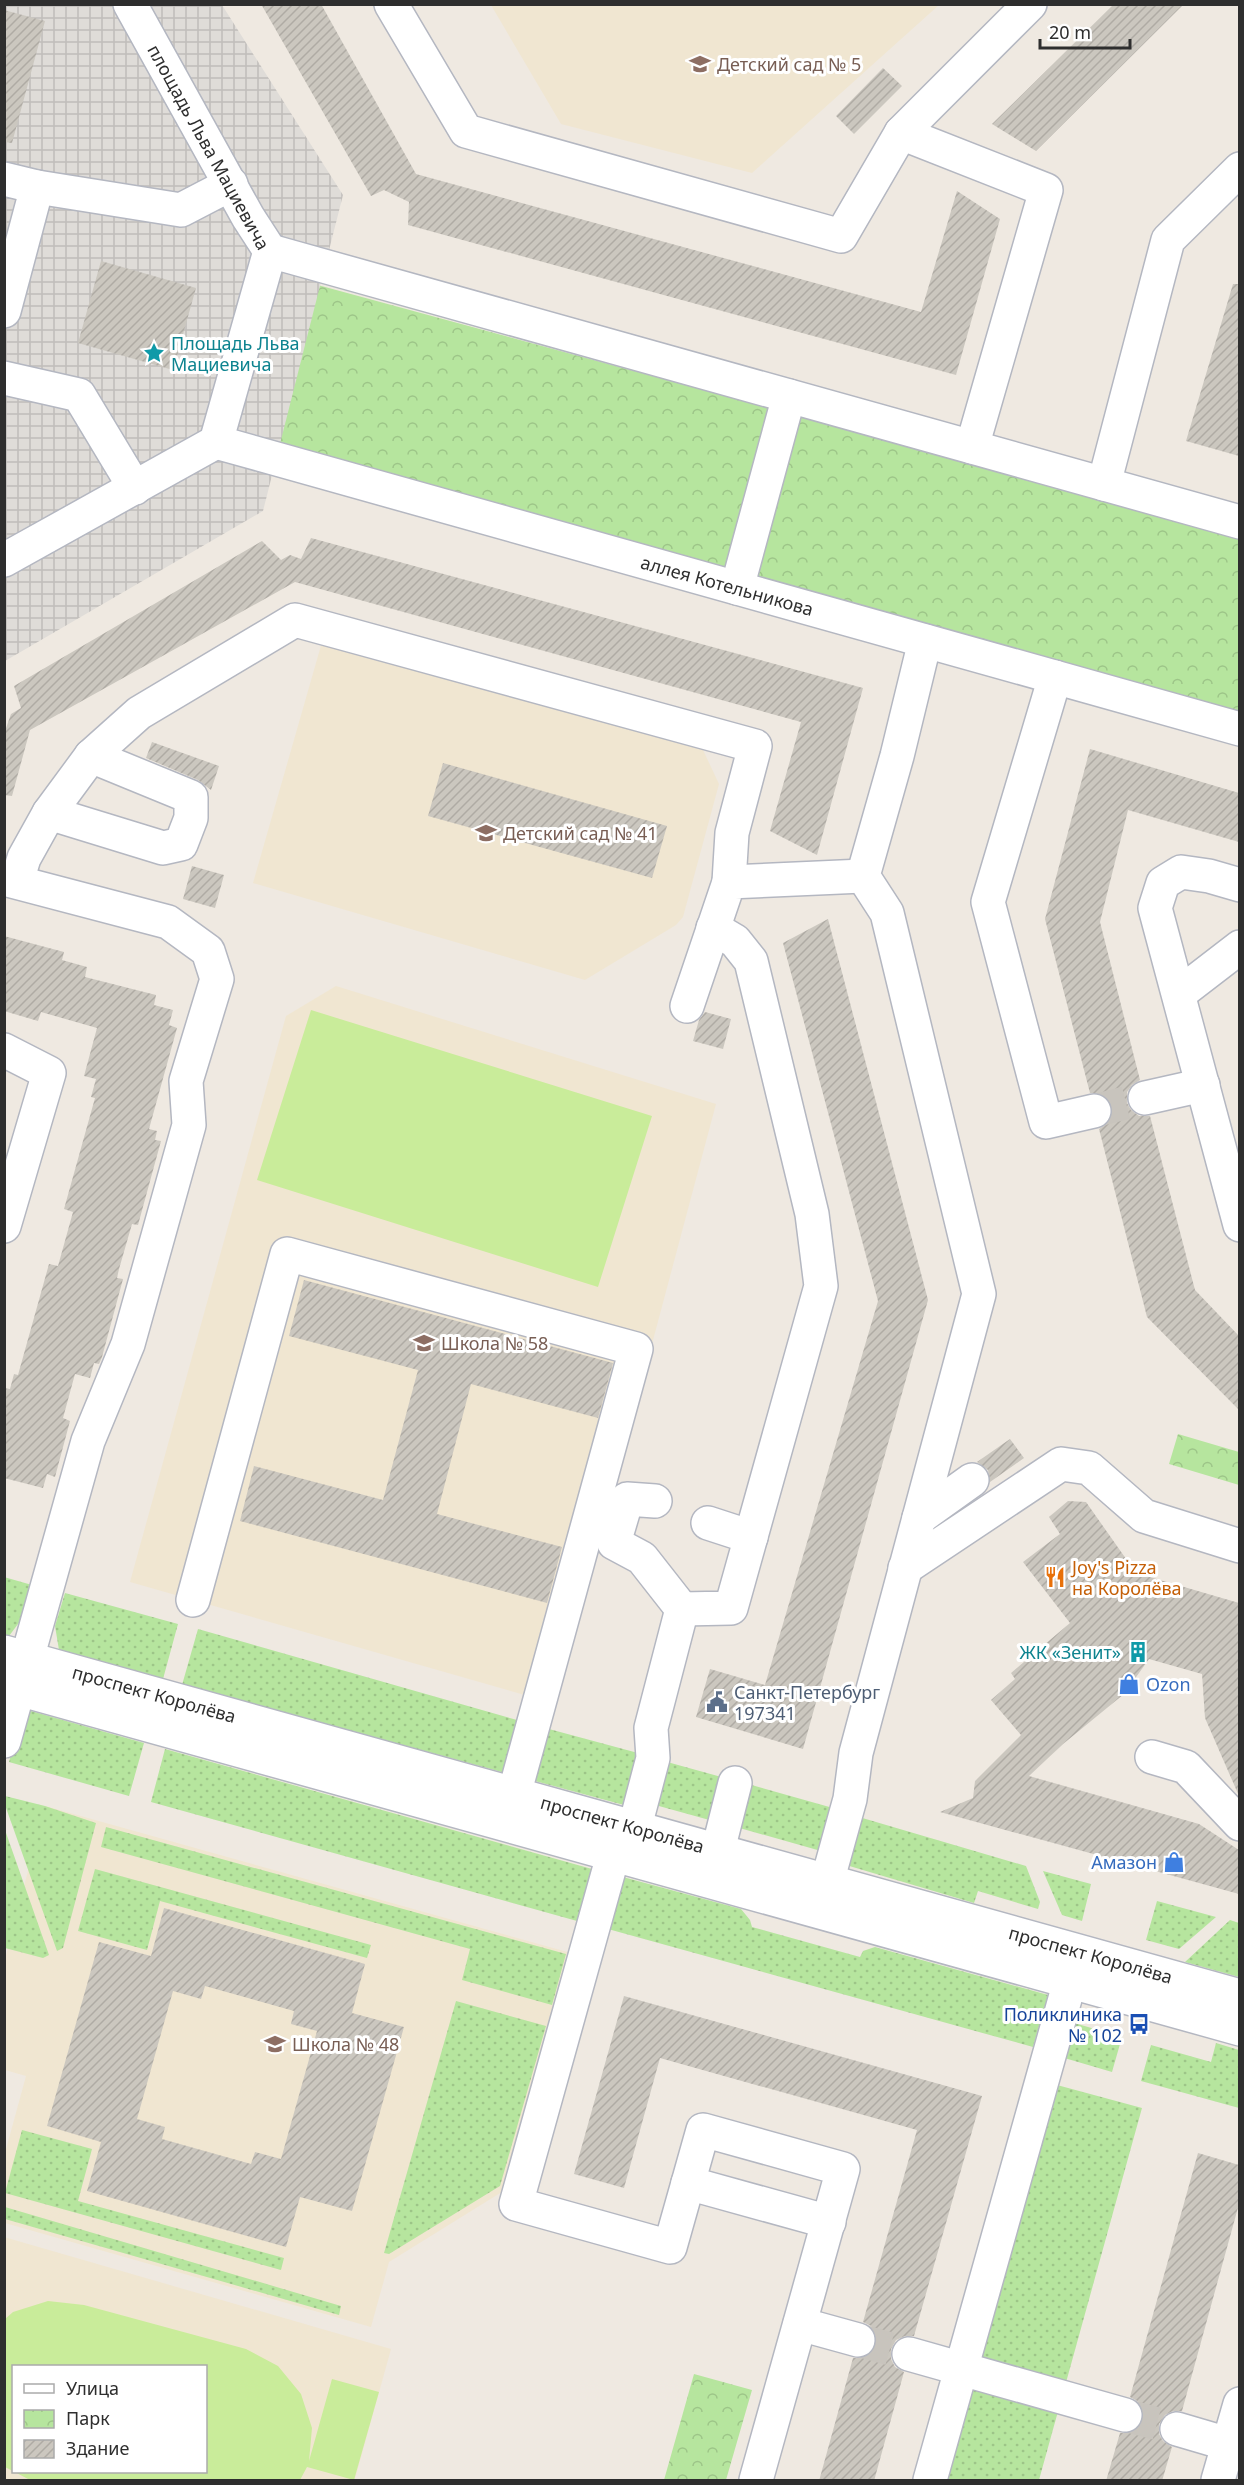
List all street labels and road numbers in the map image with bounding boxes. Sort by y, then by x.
street label: площадь Льва Мациевича [142,40,276,254]
street label: аллея Котельникова [638,550,816,621]
street label: проспект Королёва [70,1660,239,1728]
street label: проспект Королёва [538,1790,707,1858]
street label: проспект Королёва [1006,1920,1175,1989]

